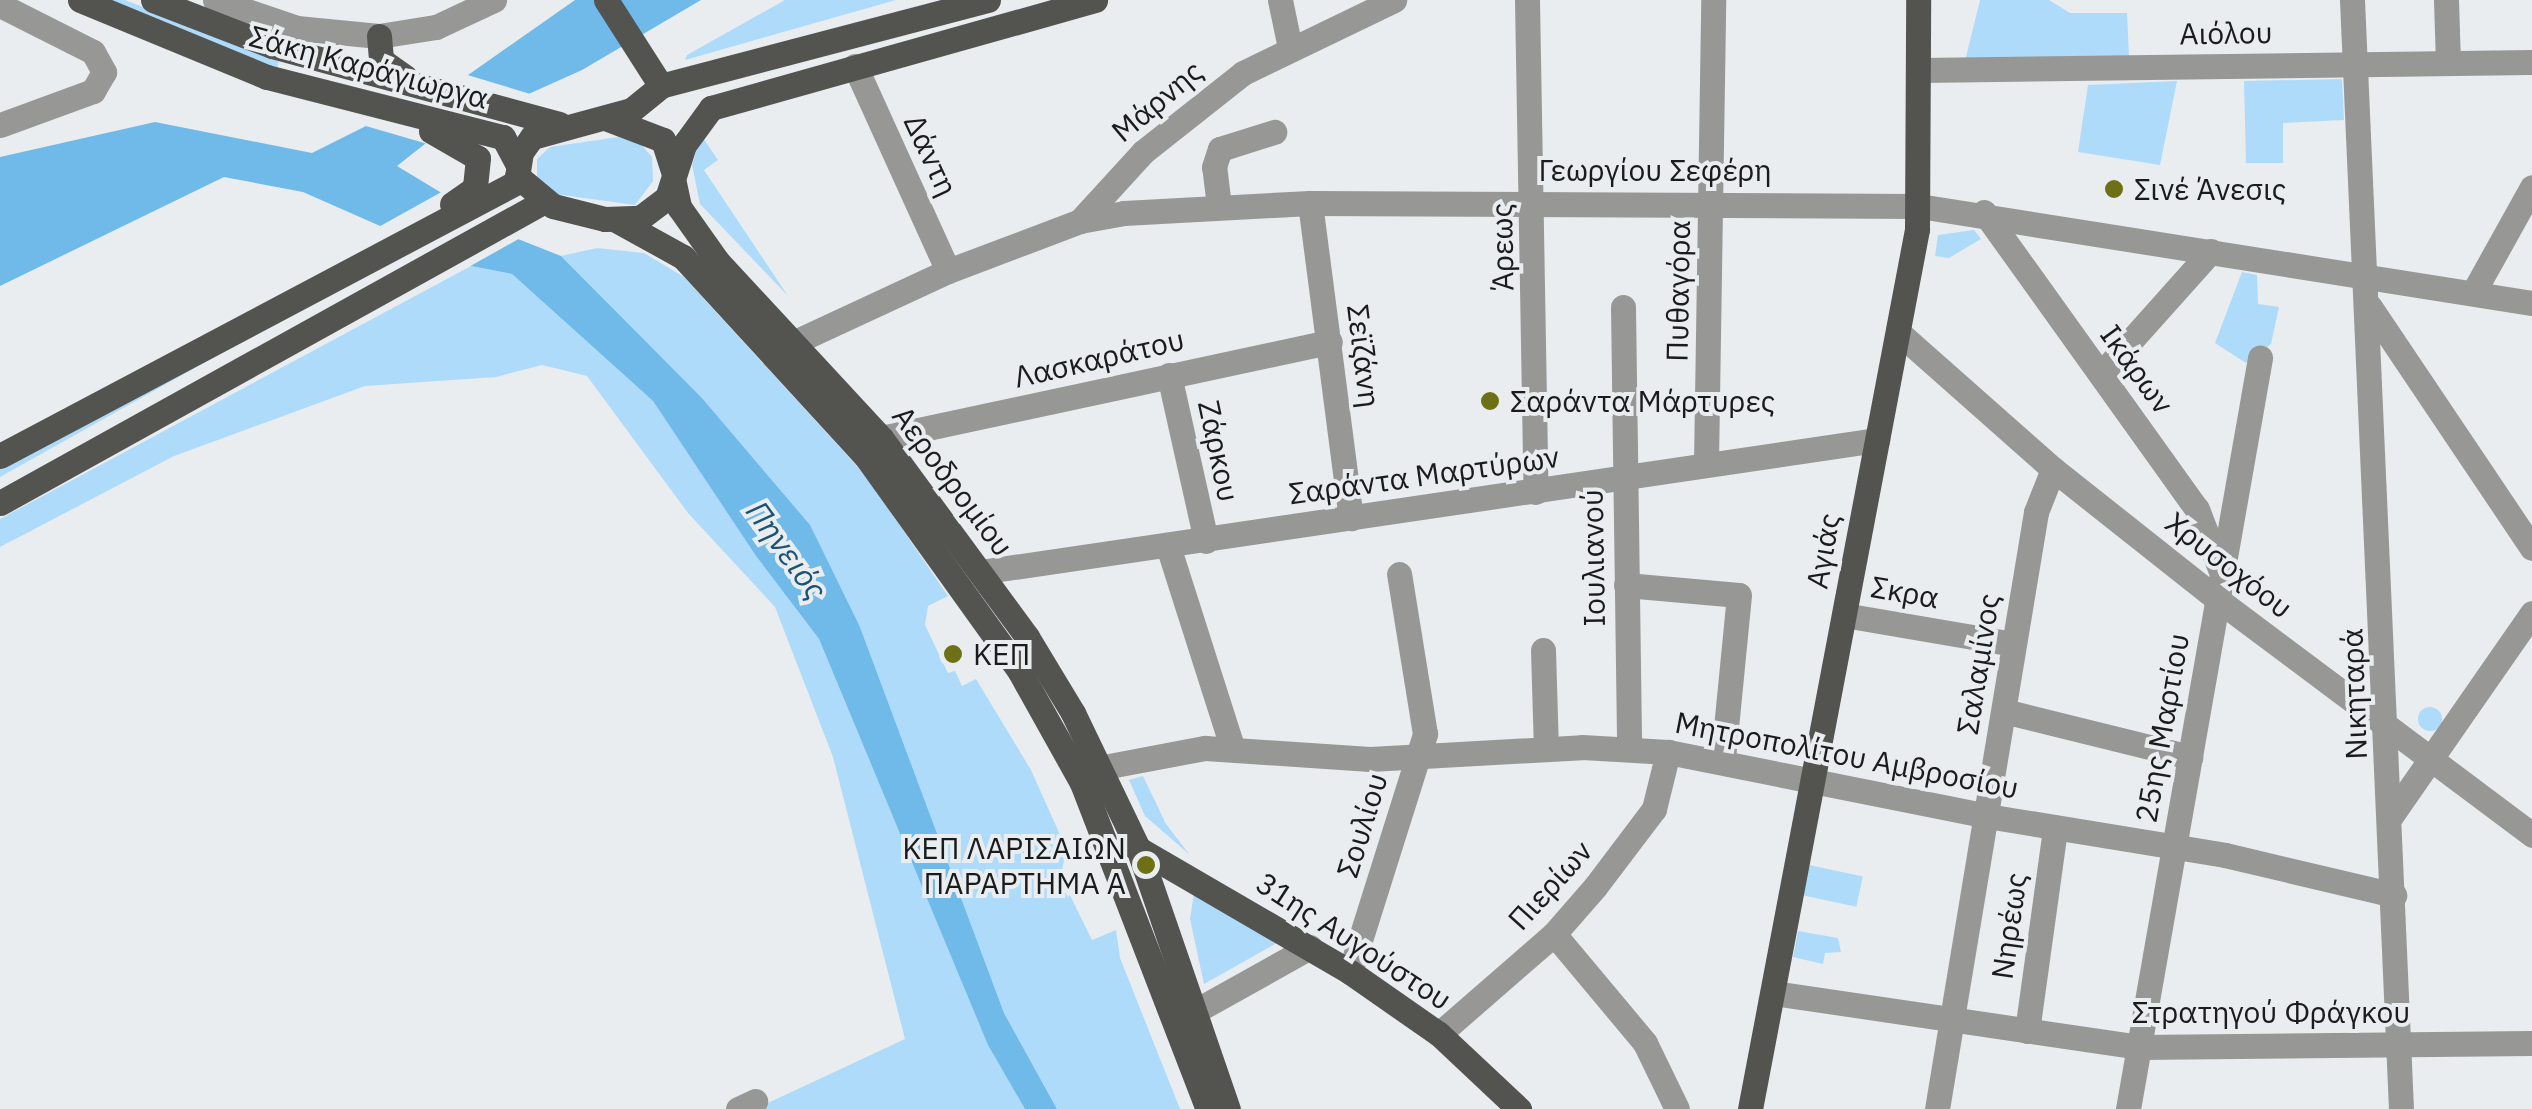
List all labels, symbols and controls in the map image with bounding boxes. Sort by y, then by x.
street label: Αιόλου [2179,14,2273,52]
street label: Σάκη Καράγιωργα [246,18,492,116]
street label: Μάρνης [1104,53,1210,149]
street label: Δάντη [897,108,965,202]
street label: Γεωργίου Σεφέρη [1538,152,1772,188]
place label: Σινέ Άνεσις [2134,171,2286,207]
marker: Σινέ Άνεσις [2103,178,2125,200]
street label: Άρεως [1483,203,1521,291]
street label: Πυθαγόρα [1659,220,1697,362]
street label: Σεϊζάνη [1340,302,1388,410]
street label: Ικάρων [2093,318,2181,420]
street label: Λασκαράτου [1010,321,1188,395]
place label: Σαράντα Μάρτυρες [1510,383,1775,419]
marker: Σαράντα Μάρτυρες [1479,390,1501,412]
street label: Ζάρκου [1191,397,1247,505]
street label: Αεροδρομίου [885,399,1021,563]
street label: Σαράντα Μαρτύρων [1286,438,1562,512]
street label: Ιουλιανού [1574,489,1612,627]
water label: Πηνειός [738,493,836,607]
street label: Χρυσοχόου [2158,504,2300,626]
street label: Αγιάς [1799,511,1847,591]
street label: Σκρα [1868,568,1942,616]
street label: Σαλαμίνος [1949,591,2007,737]
street label: Νικηταρά [2334,628,2374,760]
street label: 25ης Μαρτίου [2128,631,2196,825]
place label: ΚΕΠ [973,636,1030,672]
marker: ΚΕΠ [942,643,964,665]
street label: Μητροπολίτου Αμβροσίου [1672,704,2022,806]
street label: Σουλίου [1329,768,1395,882]
place label: ΚΕΠ ΛΑΡΙΣΑΙΩΝ ΠΑΡΑΡΤΗΜΑ A [902,830,1126,900]
street label: Πιερίων [1500,833,1600,937]
marker: ΚΕΠ ΛΑΡΙΣΑΙΩΝ ΠΑΡΑΡΤΗΜΑ A [1135,854,1157,876]
street label: 31ης Αυγούστου [1250,865,1458,1017]
street label: Νηρέως [1984,870,2034,982]
street label: Στρατηγού Φράγκου [2132,994,2410,1030]

